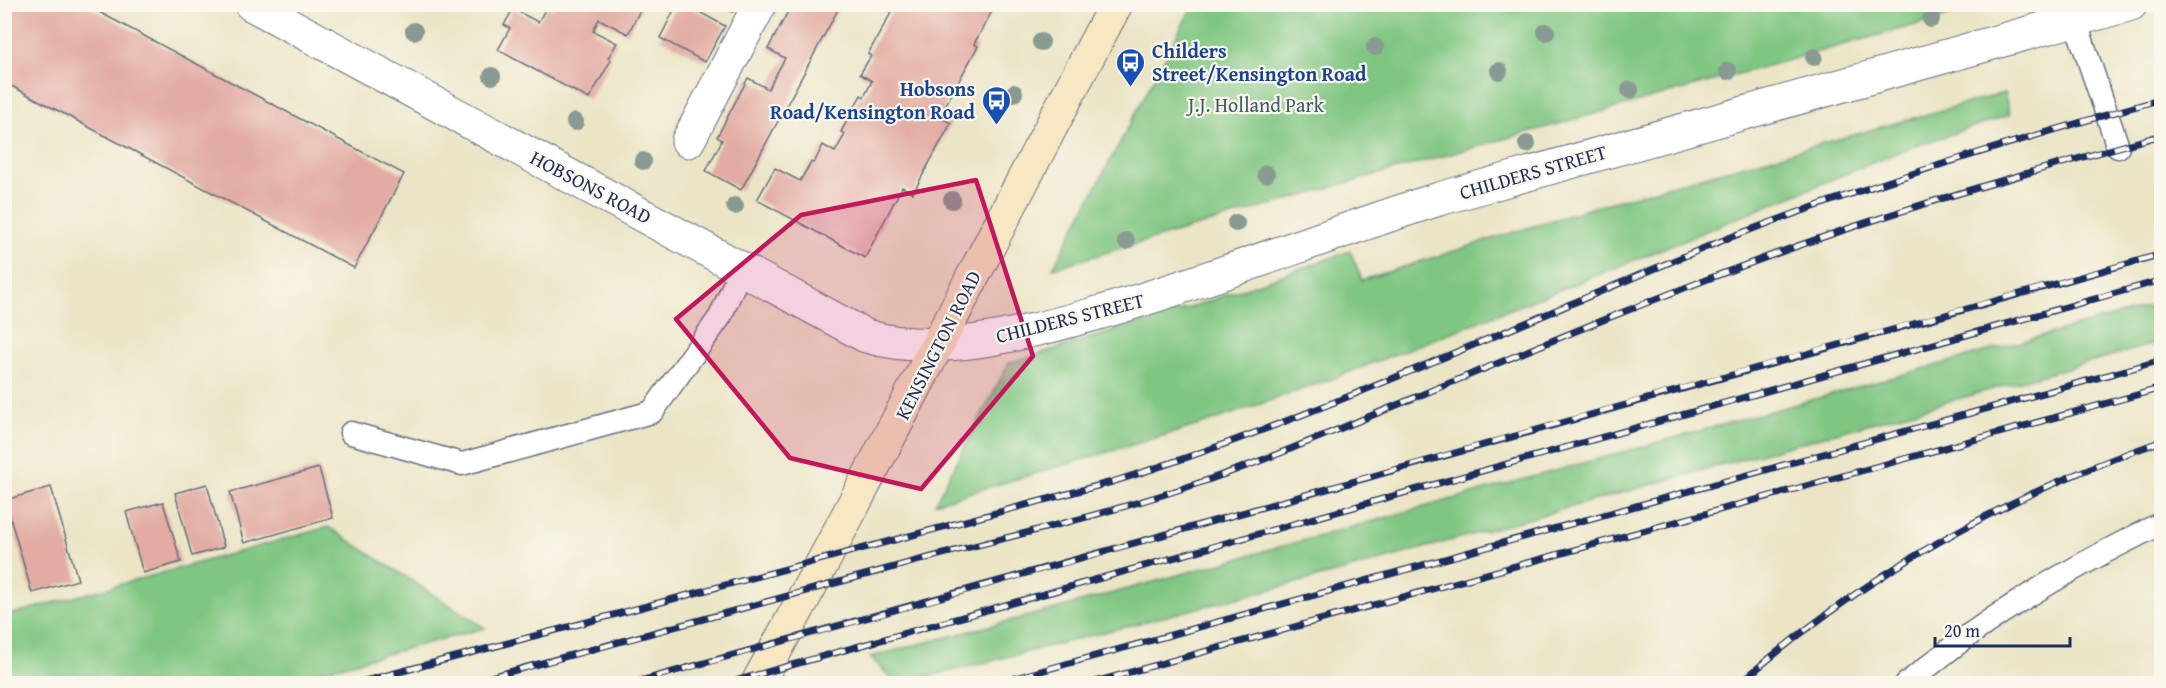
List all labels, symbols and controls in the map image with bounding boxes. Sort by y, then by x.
place label: Childers Street/Kensington Road [1152,36,1367,88]
bus stop icon: Childers Street/Kensington Road [1115,46,1147,88]
place label: Hobsons Road/Kensington Road [770,74,976,126]
bus stop icon: Hobsons Road/Kensington Road [980,84,1012,126]
park label: J.J. Holland Park [1185,90,1325,119]
street label: CHILDERS STREET [1456,137,1610,206]
street label: HOBSONS ROAD [526,142,657,231]
street label: KENSINGTON ROAD [887,265,988,424]
street label: CHILDERS STREET [993,285,1147,350]
scale bar [1935,610,2070,648]
text: 20 m [1944,617,1980,644]

